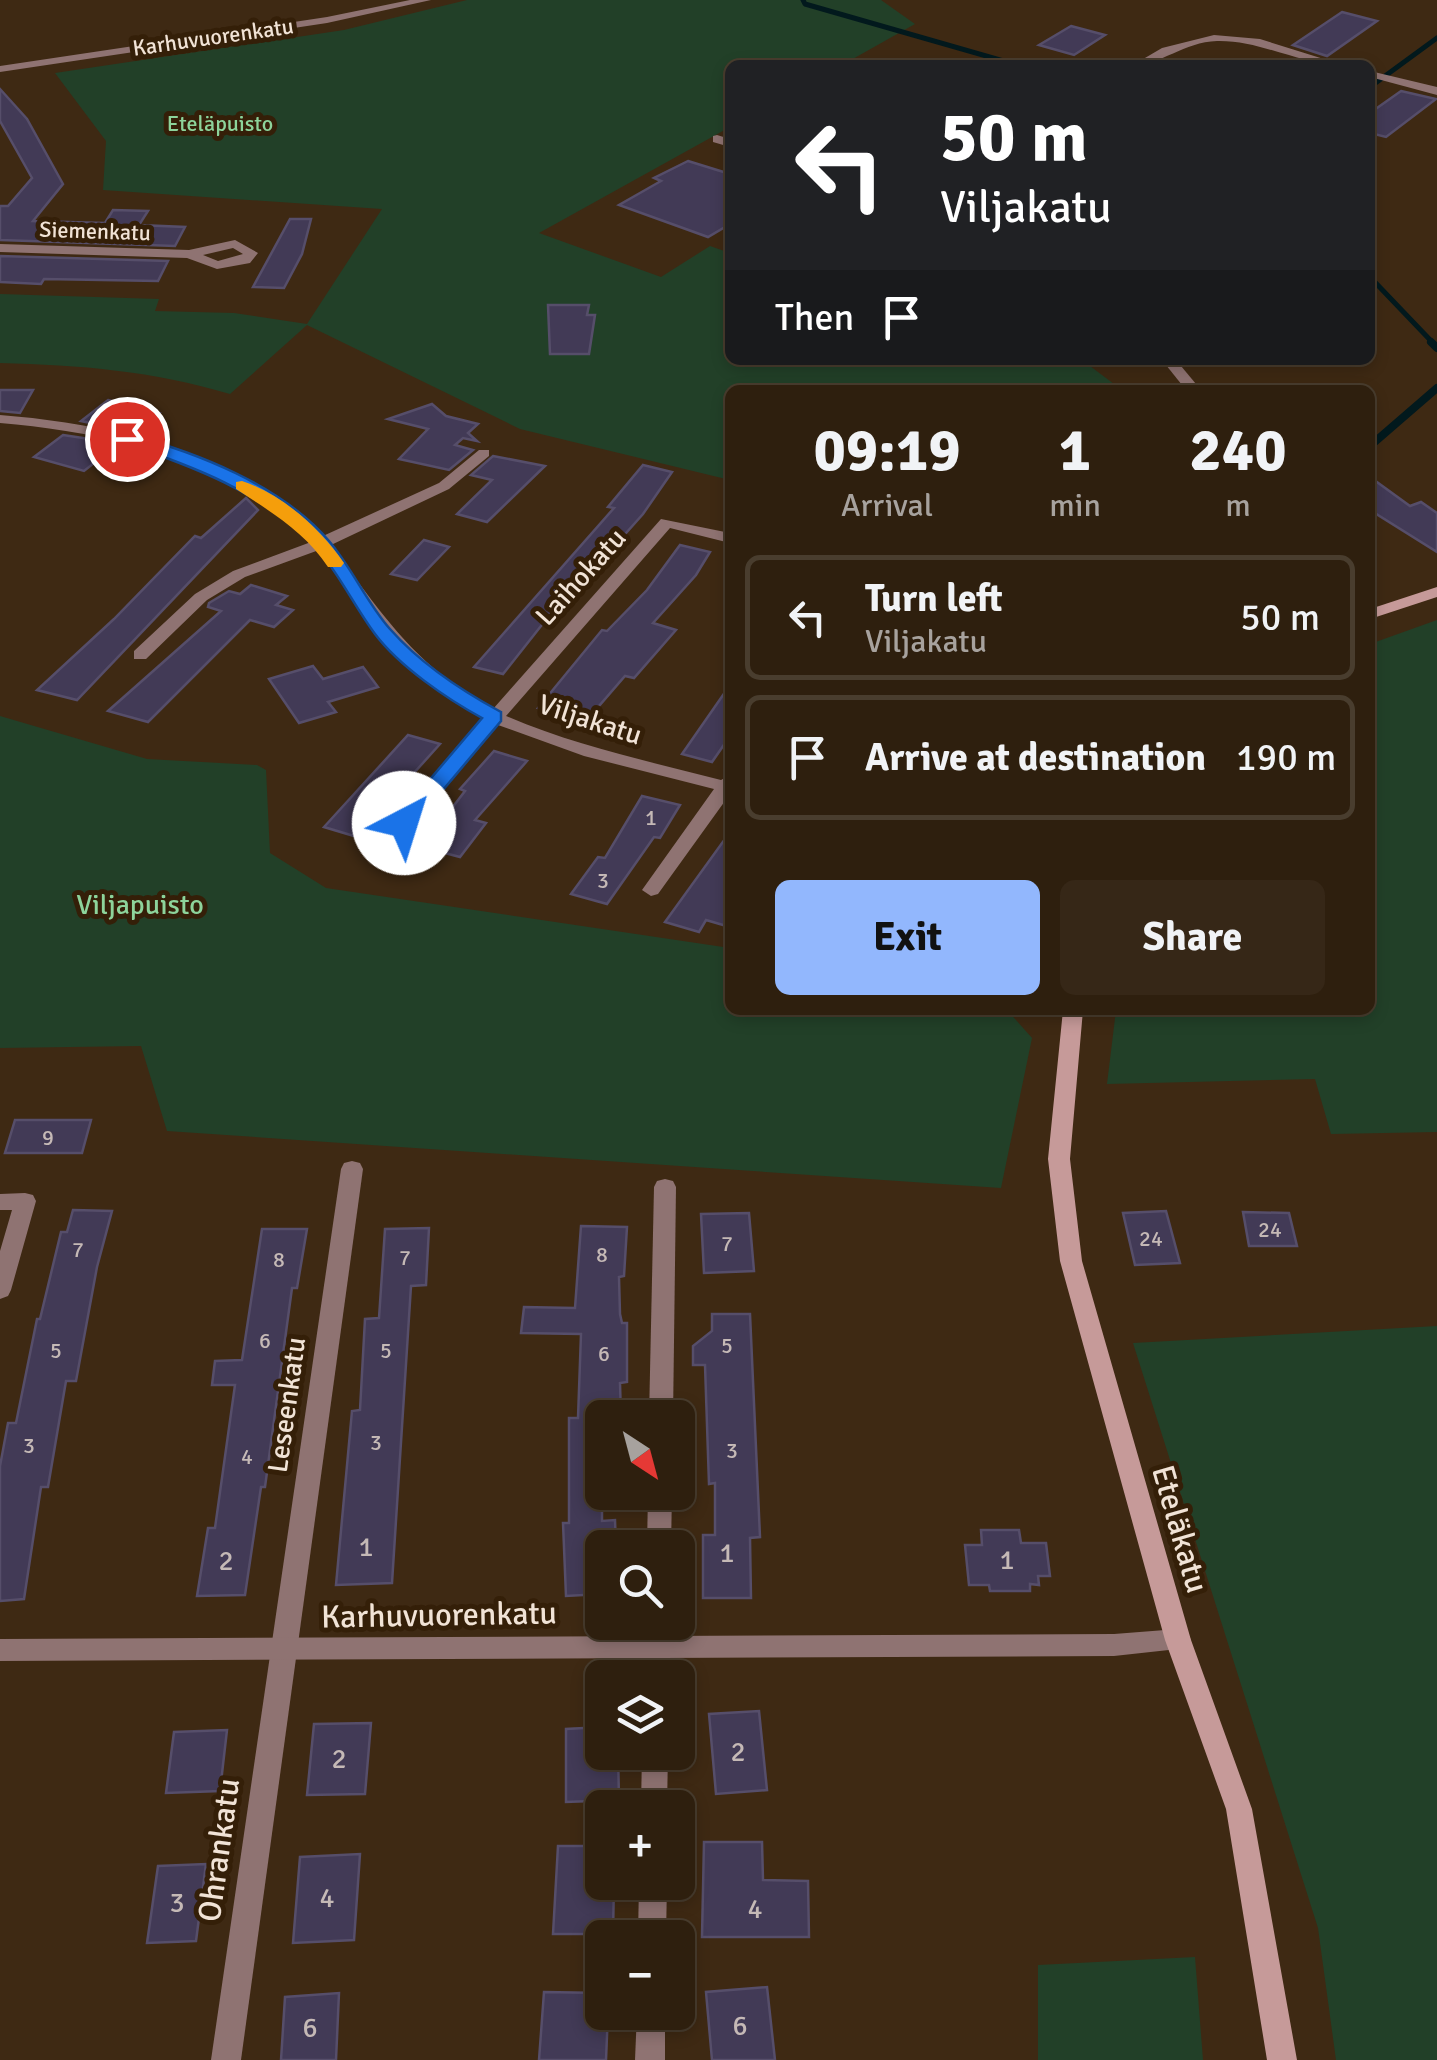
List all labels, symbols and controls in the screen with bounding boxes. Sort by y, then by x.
street label: Karhuvuorenkatu [131,12,295,62]
text: 50 m [940,94,1088,180]
icon: left [775,100,905,230]
park label: Eteläpuisto [167,110,273,137]
text: Viljakatu [940,180,1112,235]
street label: Siemenkatu [39,216,151,246]
icon: arrive [874,290,929,345]
text: Then [775,294,854,341]
pin [85,397,170,482]
icon: arrive [100,412,155,467]
text: 09:19 [813,414,961,488]
text: 1 [1059,414,1091,488]
text: 240 [1189,414,1287,488]
text: Arrival [841,486,933,525]
text: min [1049,486,1101,525]
text: m [1225,486,1251,525]
street label: Laihokatu [529,521,633,633]
text: Turn left [865,575,1003,622]
icon: left [780,590,835,645]
text: 50 m [1240,594,1320,641]
text: Viljakatu [865,622,987,661]
street label: Viljakatu [534,687,646,753]
icon: arrive [780,730,835,785]
text: Arrive at destination [865,734,1206,781]
text: 190 m [1236,734,1336,781]
position arrow [352,771,456,875]
house number: 1 [645,804,657,831]
house number: 3 [597,867,609,894]
button: Exit [775,880,1040,995]
button: Share [1060,880,1325,995]
park label: Viljapuisto [76,888,204,922]
house number: 9 [42,1124,54,1151]
house number: 24 [1258,1216,1282,1243]
house number: 24 [1139,1225,1163,1252]
house number: 7 [721,1230,733,1257]
house number: 7 [72,1236,84,1263]
house number: 8 [596,1241,608,1268]
house number: 7 [399,1244,411,1271]
house number: 8 [273,1246,285,1273]
house number: 6 [259,1327,271,1354]
house number: 5 [721,1332,733,1359]
street label: Leseenkatu [261,1335,313,1475]
house number: 5 [50,1337,62,1364]
house number: 5 [380,1337,392,1364]
house number: 6 [598,1340,610,1367]
north arrow [585,1400,695,1510]
map controls [585,1400,695,2030]
house number: 3 [370,1429,382,1456]
house number: 3 [23,1432,35,1459]
house number: 3 [726,1437,738,1464]
house number: 4 [241,1443,253,1470]
street label: Eteläkatu [1143,1461,1217,1597]
house number: 1 [358,1530,374,1564]
button: search [585,1530,695,1640]
house number: 1 [719,1536,735,1570]
house number: 1 [999,1543,1015,1577]
house number: 2 [218,1544,234,1578]
street label: Karhuvuorenkatu [321,1593,557,1637]
button: layers [585,1660,695,1770]
house number: 2 [730,1735,746,1769]
house number: 2 [331,1742,347,1776]
street label: Ohrankatu [190,1776,248,1924]
button: + [585,1790,695,1900]
house number: 4 [319,1881,335,1915]
house number: 3 [169,1886,185,1920]
house number: 4 [747,1892,763,1926]
button: − [585,1920,695,2030]
house number: 6 [732,2009,748,2043]
house number: 6 [302,2011,318,2045]

